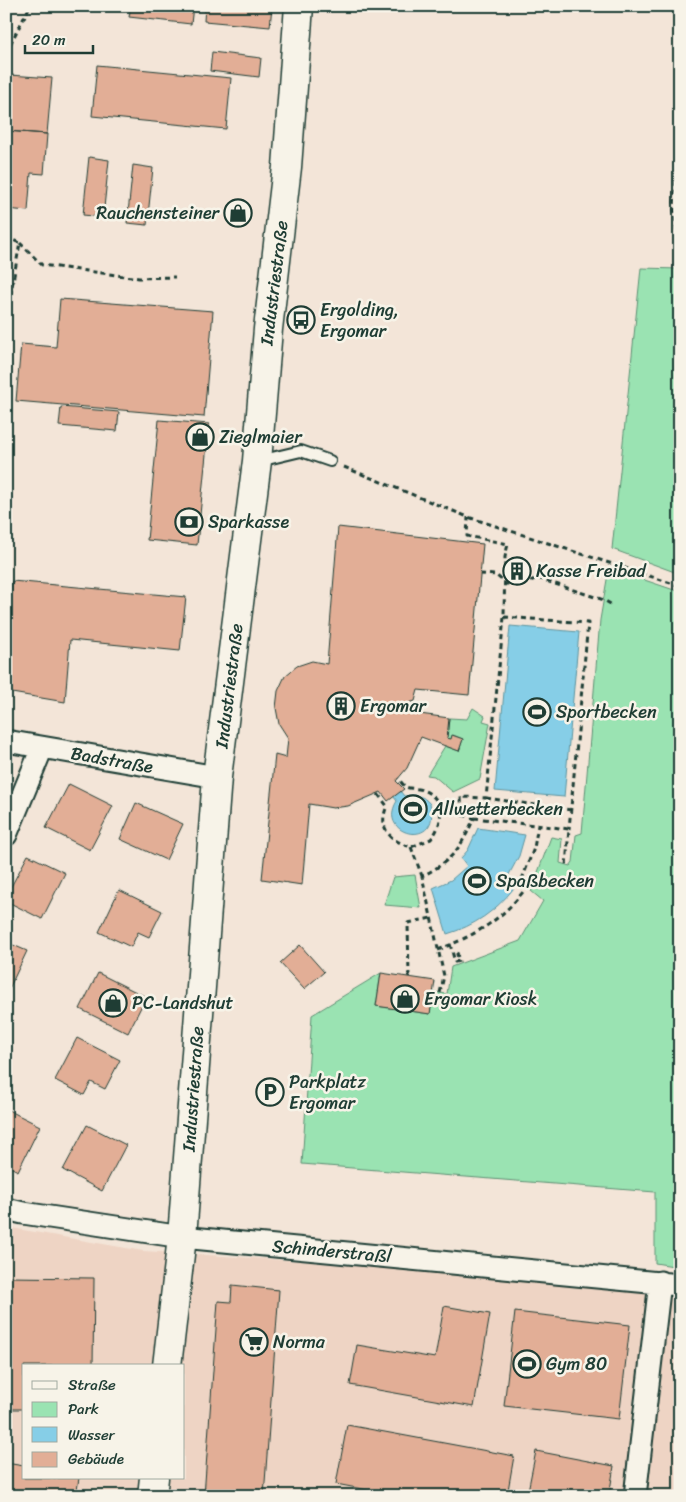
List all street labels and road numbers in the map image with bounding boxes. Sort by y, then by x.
street label: Industriestraße [250,219,298,348]
street label: Industriestraße [205,622,253,751]
street label: Badstraße [68,737,156,783]
street label: Industriestraße [173,1025,213,1154]
street label: Schinderstraßl [271,1230,394,1272]

